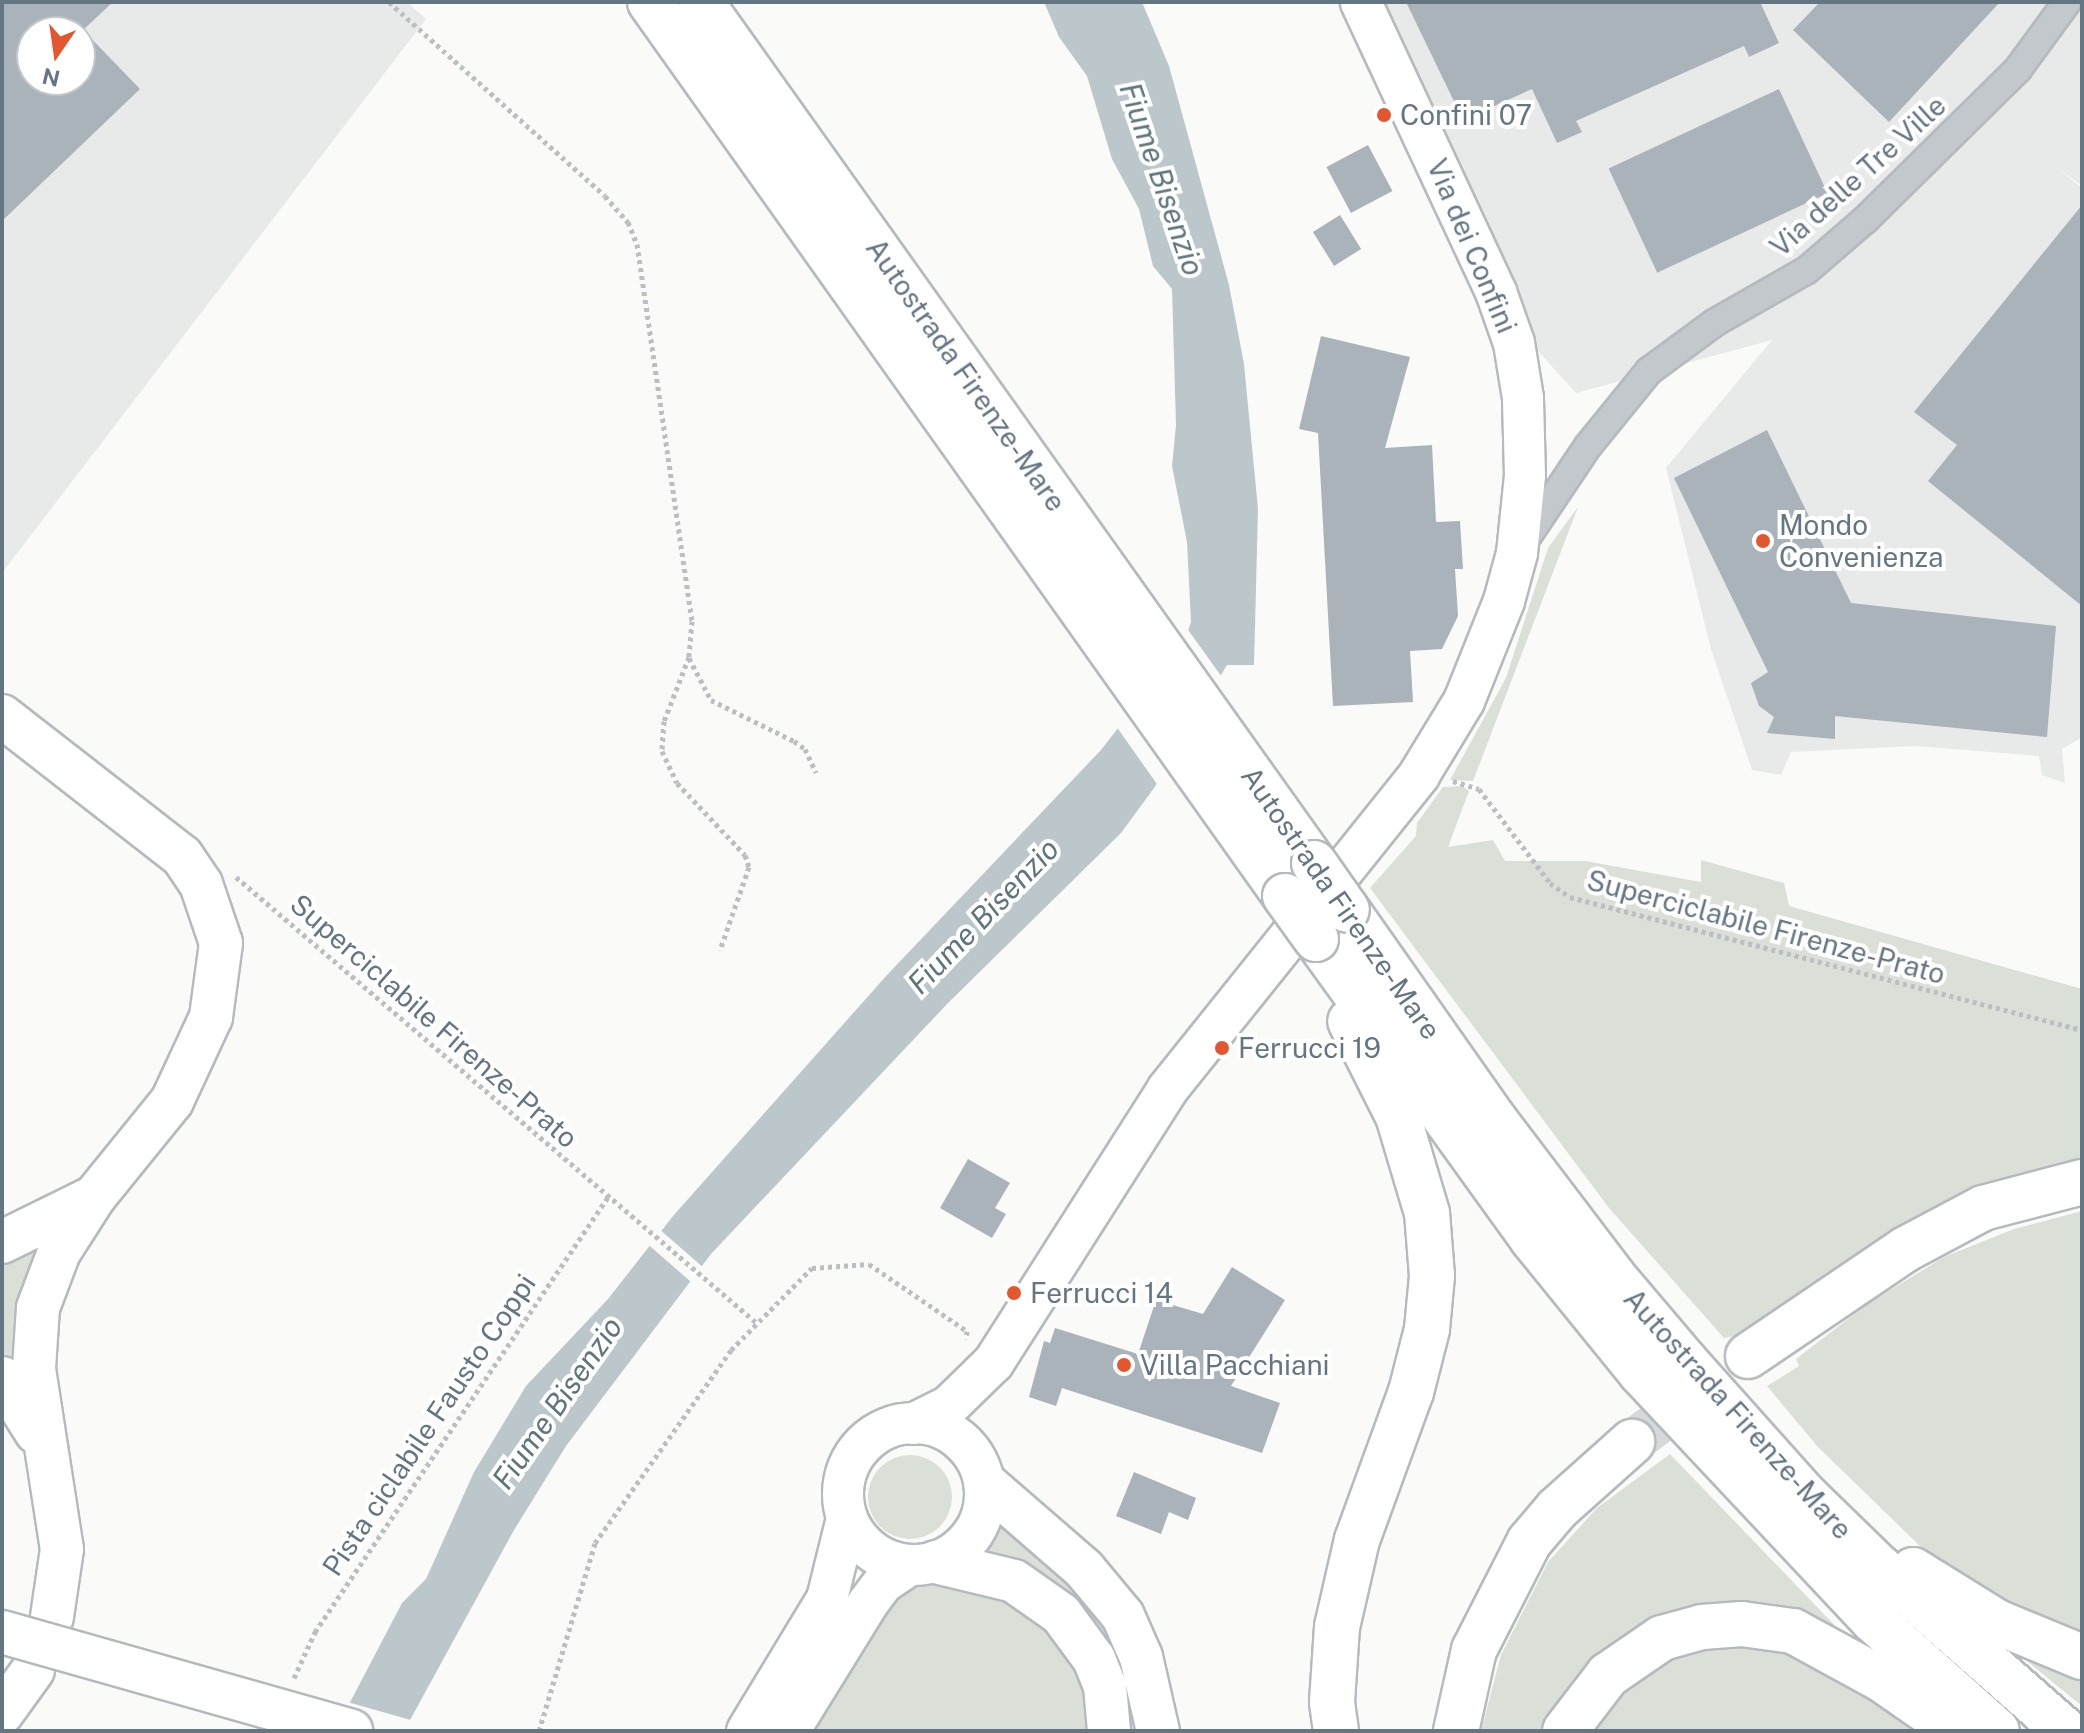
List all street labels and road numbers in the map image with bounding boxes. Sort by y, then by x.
street label: Via delle Tre Ville [1763,88,1953,264]
street label: Via dei Confini [1420,154,1524,338]
street label: Autostrada Firenze-Mare [859,232,1073,518]
street label: Autostrada Firenze-Mare [1234,760,1448,1046]
street label: Superciclabile Firenze-Prato [1583,863,1949,991]
street label: Superciclabile Firenze-Prato [284,887,584,1155]
street label: Pista ciclabile Fausto Coppi [315,1268,543,1582]
street label: Autostrada Firenze-Mare [1617,1282,1859,1546]

